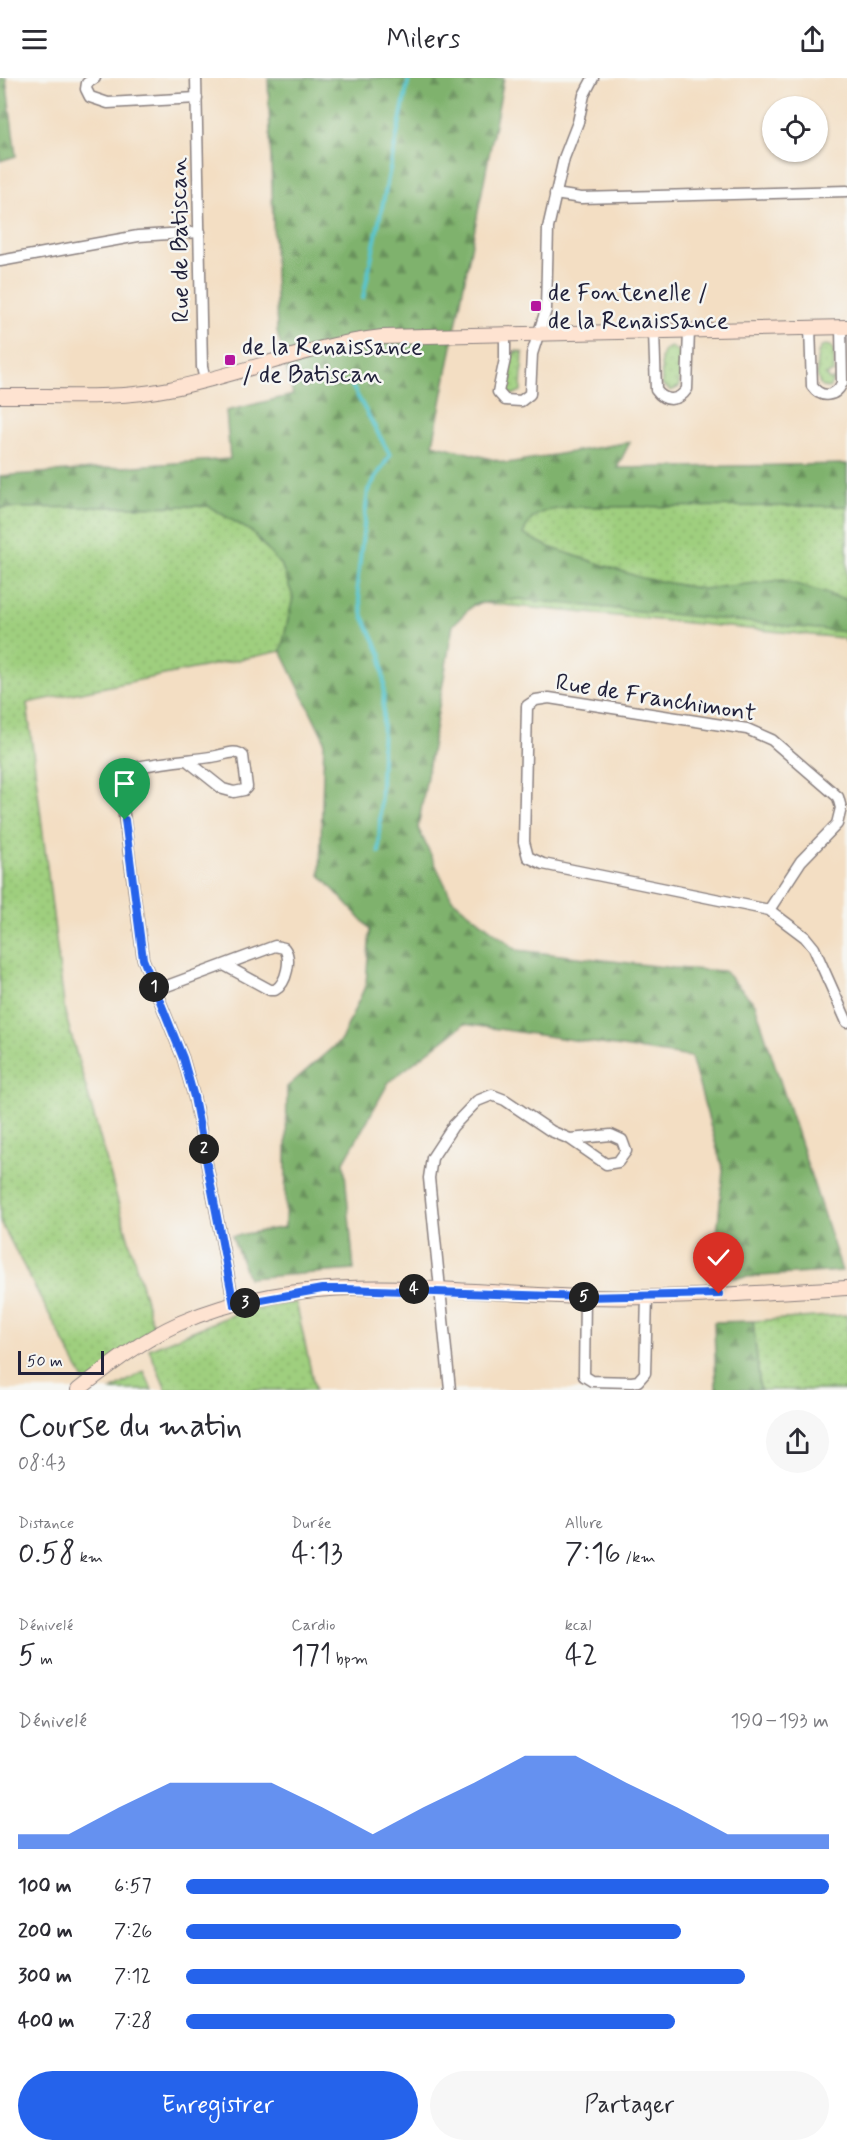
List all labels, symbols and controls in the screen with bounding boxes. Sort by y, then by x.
text: Milers [387,22,460,57]
icon: menu [18,23,51,56]
icon: share [796,23,829,56]
map controls [762,96,828,162]
button: locate [762,96,828,162]
street label: Rue de Batiscan [164,157,197,323]
place label: de Fontenelle / de la Renaissance [548,278,729,337]
marker: de Fontenelle / de la Renaissance [529,299,543,313]
place label: de la Renaissance / de Batiscan [242,332,423,391]
marker: de la Renaissance / de Batiscan [223,353,237,367]
street label: Rue de Franchimont [553,667,758,730]
pin [99,758,150,820]
icon: arrive [108,767,141,800]
pin: 1 [139,972,169,1002]
text: 1 [150,976,158,997]
pin: 2 [189,1134,219,1164]
text: 2 [200,1138,208,1159]
pin [693,1232,744,1294]
icon: check [702,1241,735,1274]
pin: 4 [399,1274,429,1304]
text: 4 [409,1278,419,1299]
pin: 5 [569,1282,599,1312]
text: 5 [579,1286,589,1307]
pin: 3 [230,1288,260,1318]
text: 3 [241,1292,249,1313]
scale bar [18,1348,104,1376]
text: 50 m [27,1351,63,1372]
text: Course du matin [18,1405,242,1449]
button: share [766,1410,829,1473]
text: 08:43 [18,1450,66,1477]
text: Distance [18,1513,74,1534]
text: Durée [291,1513,332,1534]
text: Allure [565,1513,603,1534]
text: 0.58 [18,1534,75,1573]
text: 4:13 [291,1534,343,1573]
text: 7:16 [565,1534,621,1573]
text: km [75,1547,103,1568]
text: /km [621,1547,656,1568]
text: Dénivelé [18,1615,73,1636]
text: Cardio [291,1615,335,1636]
text: kcal [565,1615,592,1636]
text: 5 [18,1636,36,1675]
text: 171 [291,1636,332,1675]
text: 42 [565,1636,598,1675]
text: m [36,1649,53,1670]
text: bpm [332,1649,368,1670]
text: Dénivelé [18,1708,87,1735]
text: 190–193 m [730,1708,829,1735]
text: 100 m [18,1873,72,1900]
text: 6:57 [114,1873,152,1900]
text: 200 m [18,1918,73,1945]
text: 7:26 [114,1918,152,1945]
text: 300 m [18,1963,72,1990]
text: 7:12 [114,1963,151,1990]
text: 400 m [18,2008,74,2035]
text: 7:28 [114,2008,152,2035]
button: Enregistrer [18,2071,418,2140]
button: Partager [430,2071,829,2140]

